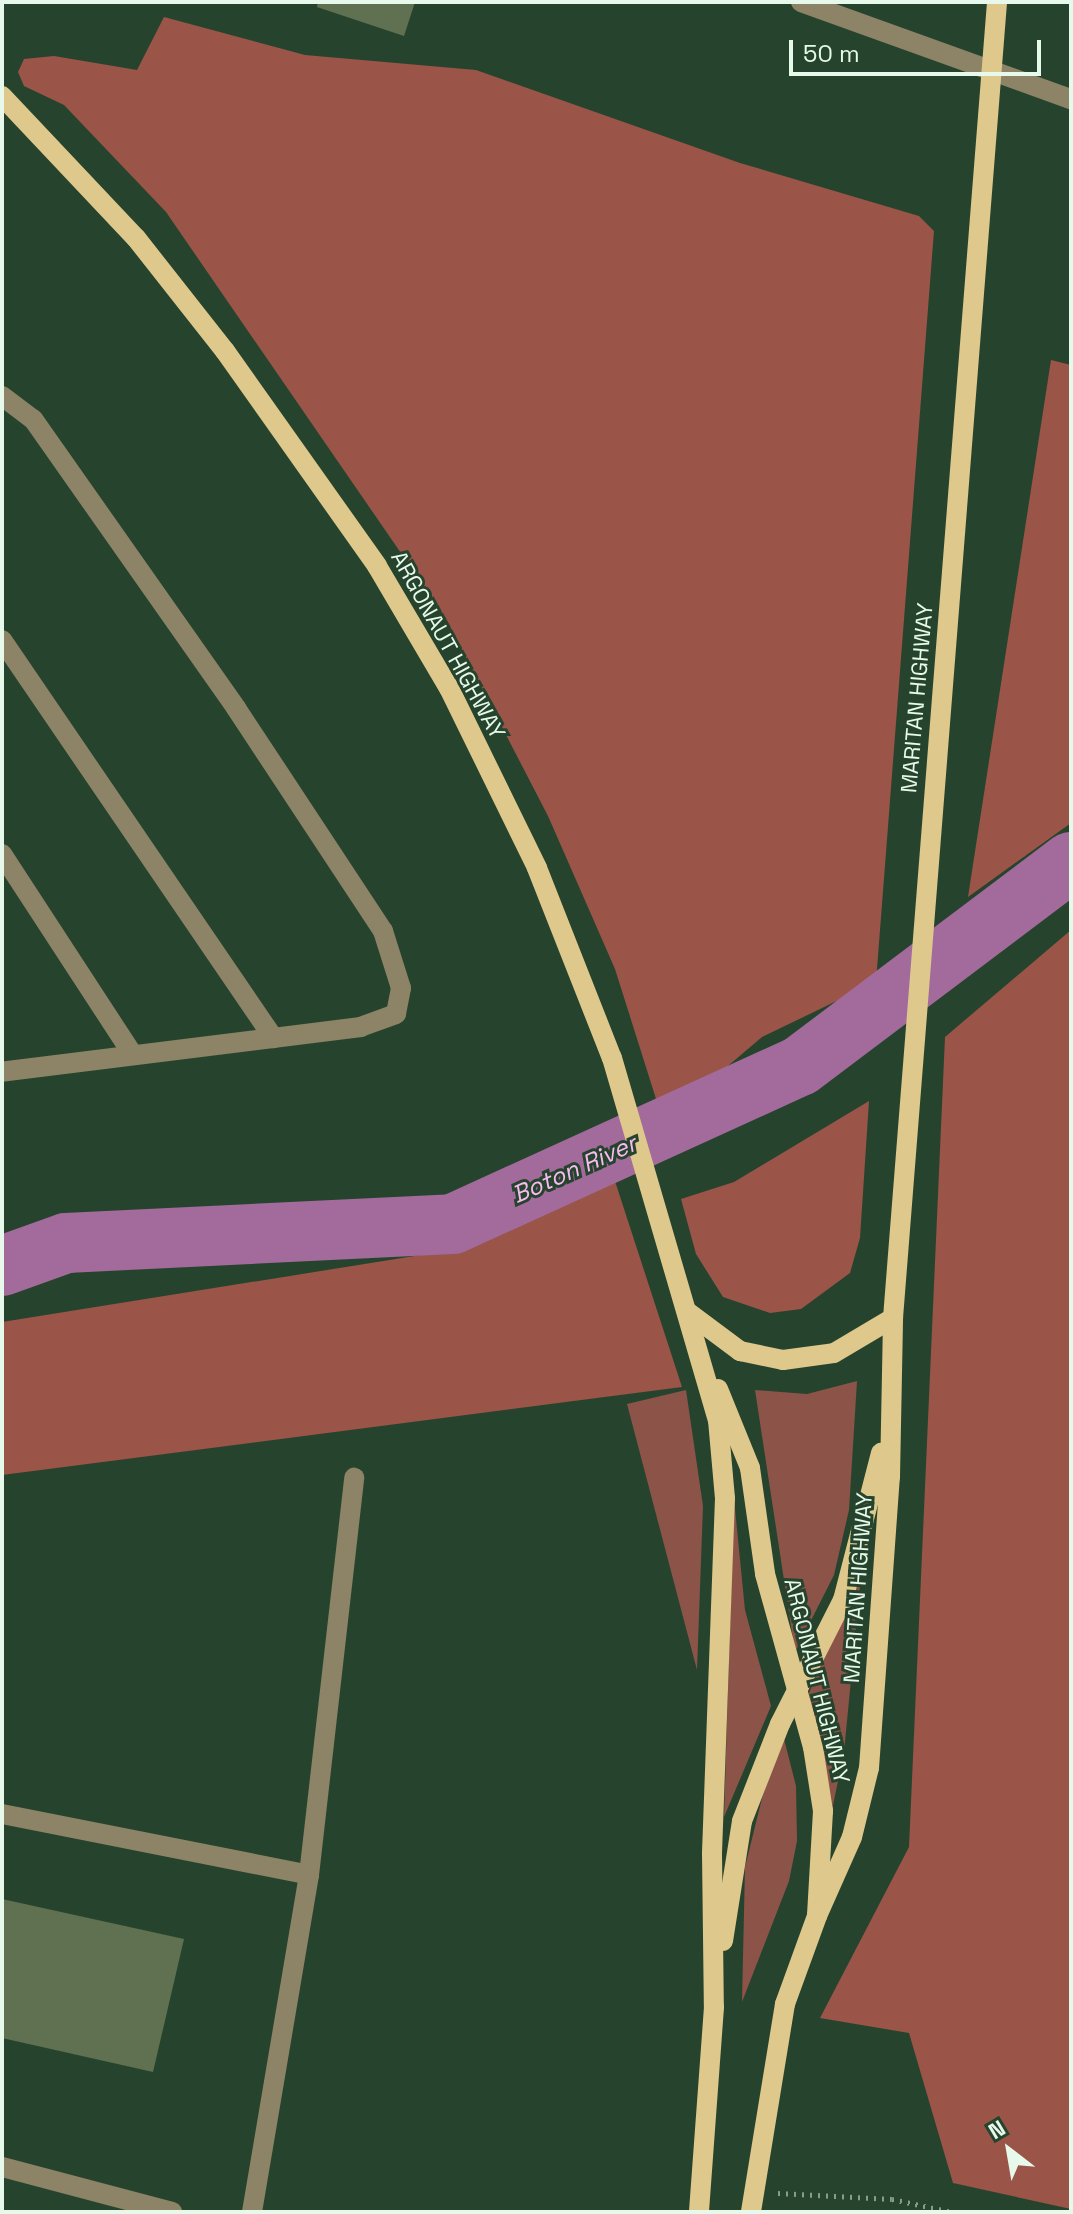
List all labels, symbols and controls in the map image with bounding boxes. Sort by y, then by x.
scale bar [793,24,1045,74]
text: 50 m [803,38,860,69]
street label: ARGONAUT HIGHWAY [385,546,511,744]
street label: MARITAN HIGHWAY [896,602,938,794]
water label: Boton River [507,1129,641,1209]
street label: MARITAN HIGHWAY [838,1492,878,1684]
street label: ARGONAUT HIGHWAY [779,1575,855,1787]
north arrow [969,2110,1049,2190]
text: N [983,2114,1010,2145]

